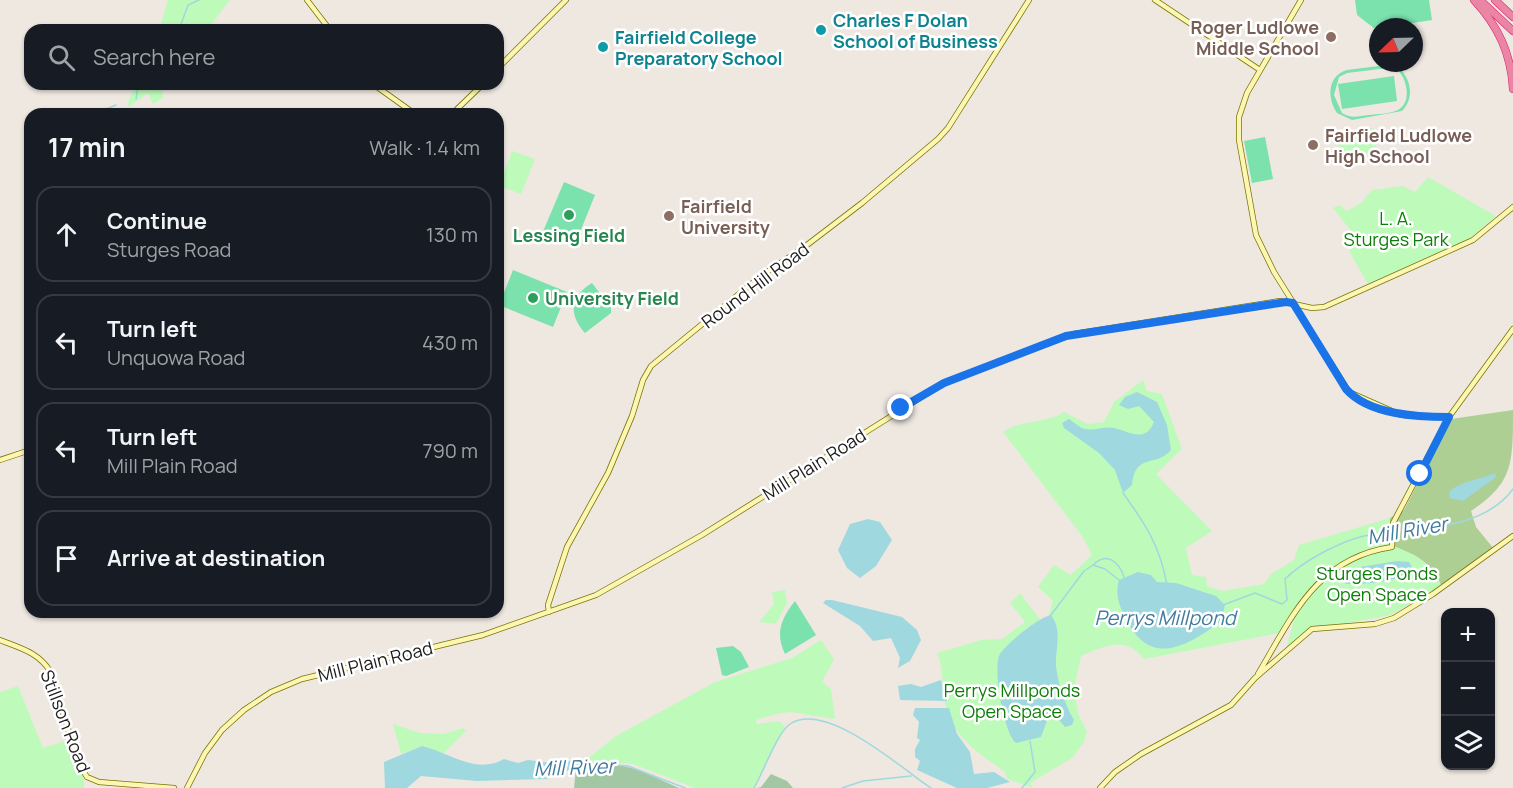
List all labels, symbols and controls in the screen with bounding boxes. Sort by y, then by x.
place label: Charles F Dolan School of Business [833,8,998,53]
place label: Roger Ludlowe Middle School [1191,15,1319,60]
north arrow [1369,18,1423,72]
marker: Charles F Dolan School of Business [814,23,828,37]
search box [24,24,504,90]
place label: Fairfield College Preparatory School [615,25,783,70]
marker: Roger Ludlowe Middle School [1324,30,1338,44]
marker: Fairfield College Preparatory School [596,40,610,54]
icon: search [45,41,78,74]
text: Search here [93,42,215,72]
place label: Fairfield Ludlowe High School [1325,123,1472,168]
text: 17 min [48,129,125,165]
text: Walk · 1.4 km [369,134,480,161]
marker: Fairfield Ludlowe High School [1306,138,1320,152]
place label: Fairfield University [681,194,770,239]
text: Continue [107,206,207,236]
park label: L. A. Sturges Park [1343,206,1450,251]
marker: Lessing Field [562,208,576,222]
marker: Fairfield University [662,209,676,223]
icon: ahead [50,218,83,251]
text: 130 m [426,221,478,248]
place label: Lessing Field [513,223,625,247]
text: Sturges Road [107,236,231,263]
street label: Round Hill Road [696,237,814,333]
place label: University Field [545,286,679,310]
marker: University Field [526,291,540,305]
text: Turn left [107,314,197,344]
icon: left [50,326,83,359]
text: 430 m [422,329,478,356]
text: Unquowa Road [107,344,245,371]
route end [887,394,913,420]
text: Turn left [107,422,197,452]
street label: Mill Plain Road [758,423,870,505]
icon: left [50,434,83,467]
text: 790 m [422,437,478,464]
text: Mill Plain Road [107,452,238,479]
route start [1406,460,1432,486]
water label: Mill River [1365,509,1452,550]
icon: arrive [50,542,83,575]
text: Arrive at destination [107,543,325,573]
park label: Sturges Ponds Open Space [1316,561,1438,606]
water label: Perrys Millpond [1094,604,1239,631]
map controls [1441,608,1495,770]
button: + [1441,608,1495,662]
street label: Mill Plain Road [315,635,435,687]
button: − [1441,662,1495,716]
street label: Stillson Road [35,666,97,776]
park label: Perrys Millponds Open Space [944,678,1080,723]
button: layers [1441,716,1495,770]
water label: Mill River [533,752,618,782]

